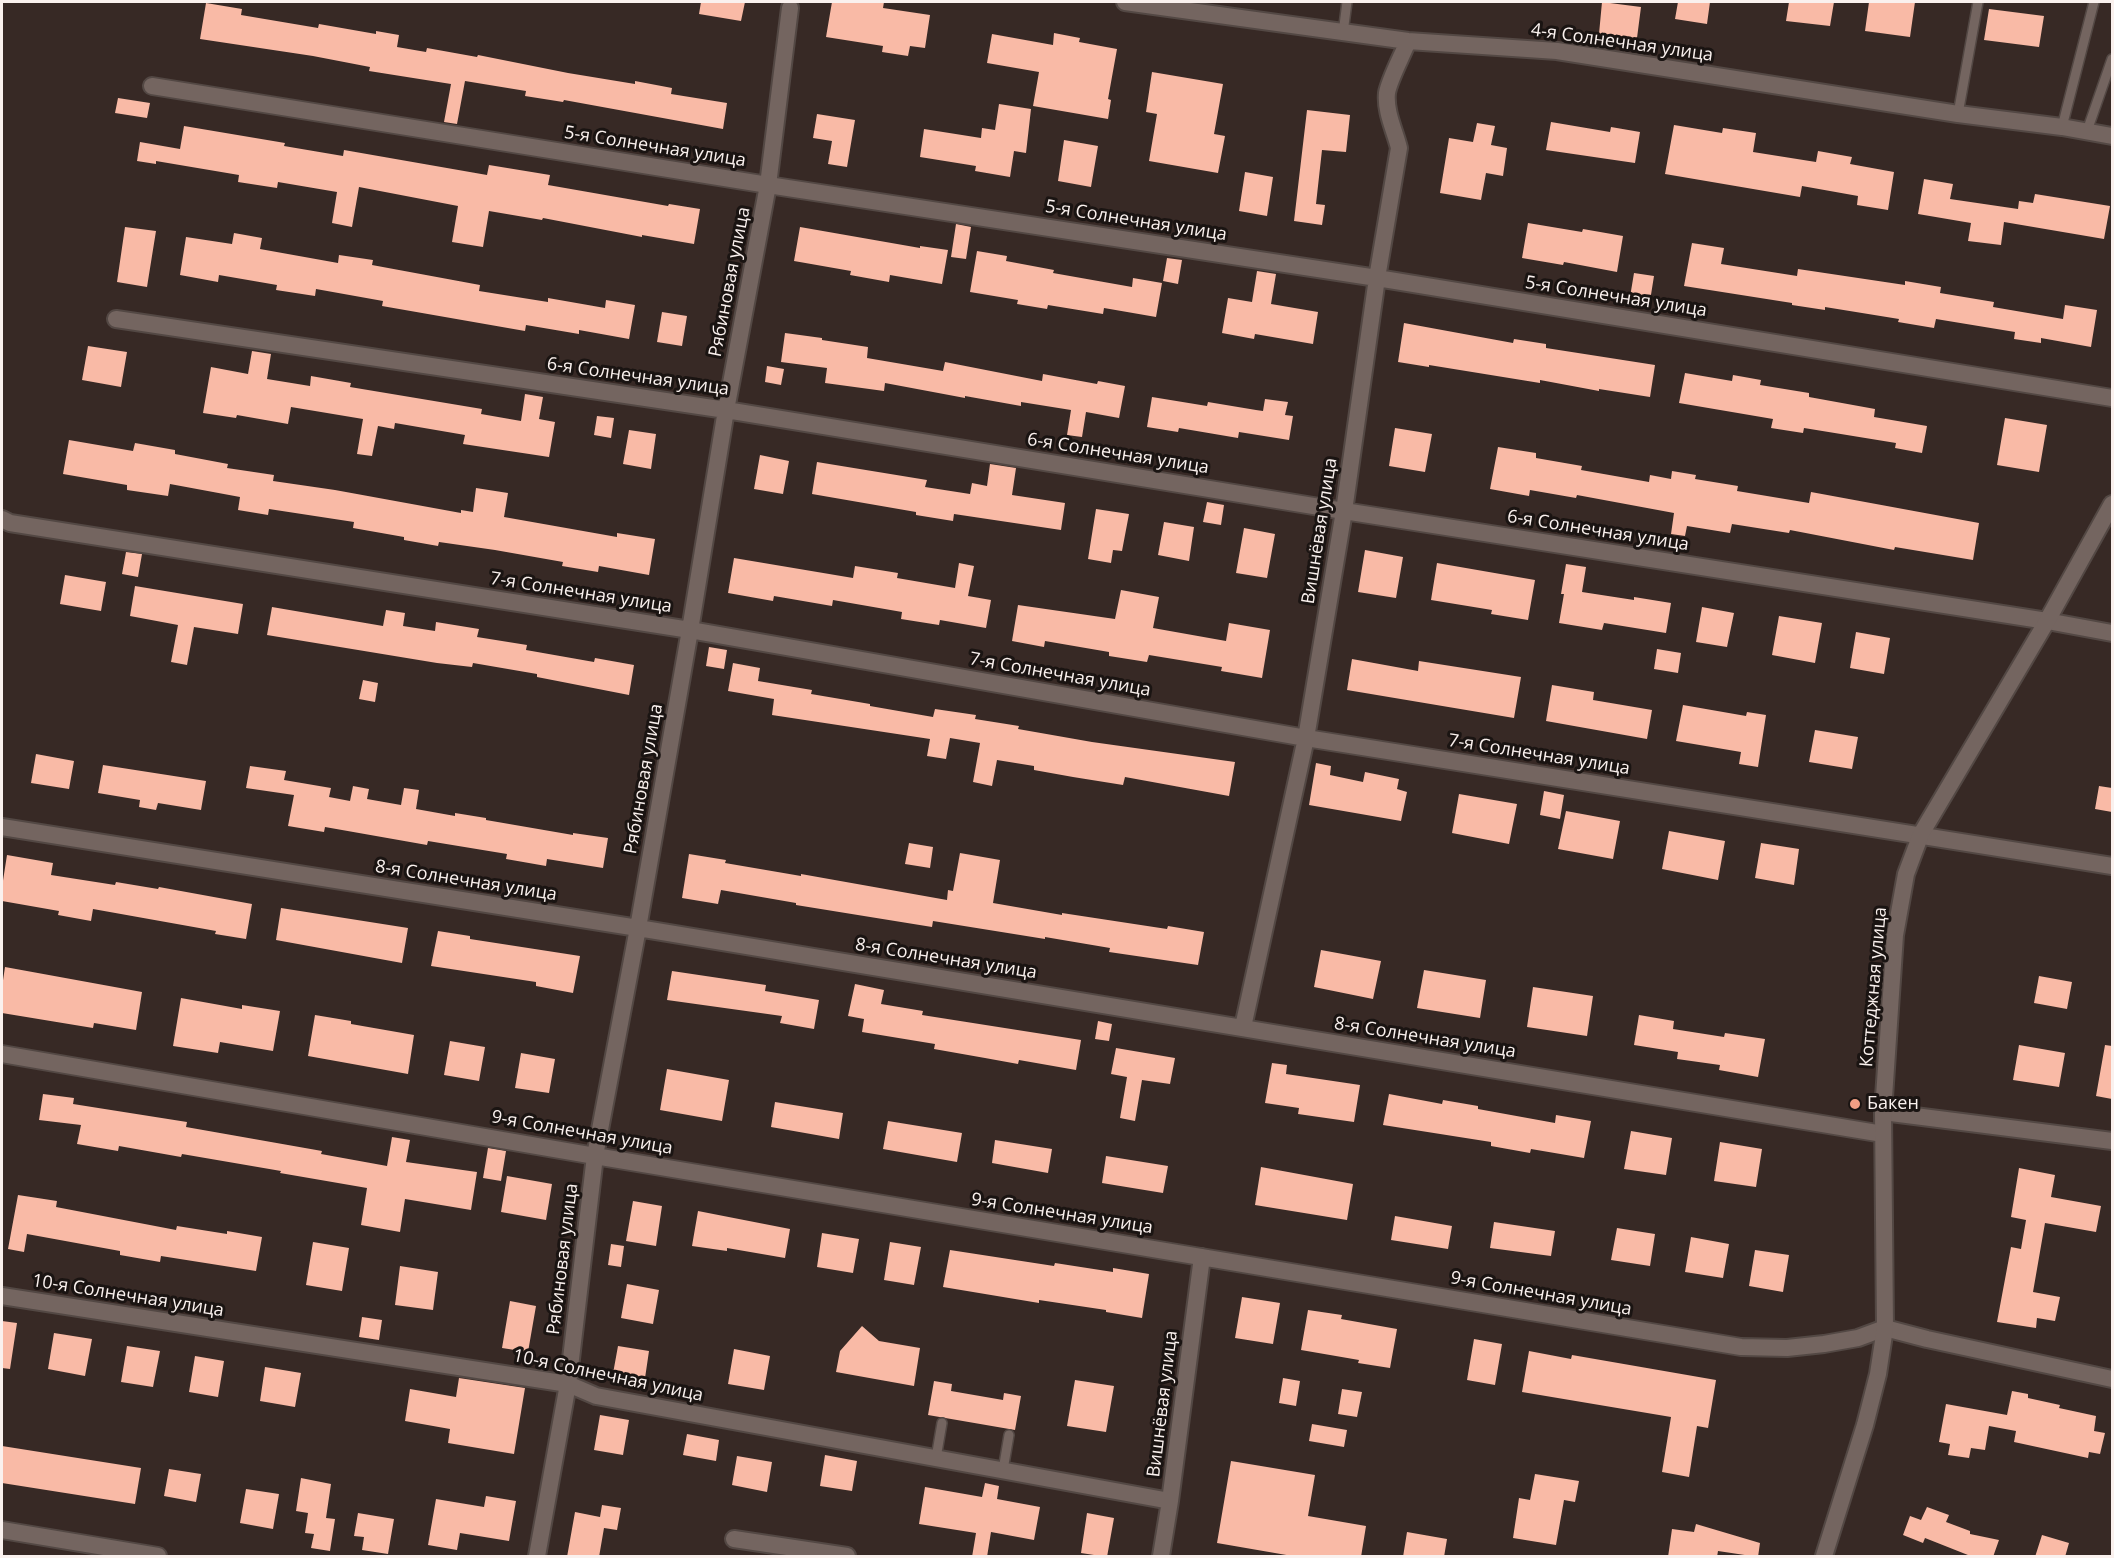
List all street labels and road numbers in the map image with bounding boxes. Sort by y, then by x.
street label: 4-я Солнечная улица [1530,20,1714,66]
street label: 5-я Солнечная улица [563,122,747,172]
street label: 5-я Солнечная улица [1044,196,1228,246]
street label: Рябиновая улица [705,205,755,359]
street label: 5-я Солнечная улица [1524,272,1708,322]
street label: 6-я Солнечная улица [546,354,730,400]
street label: 6-я Солнечная улица [1026,429,1210,479]
street label: Вишнёвая улица [1298,456,1342,606]
street label: 6-я Солнечная улица [1506,506,1690,556]
street label: 7-я Солнечная улица [489,568,673,618]
street label: 7-я Солнечная улица [968,648,1152,702]
street label: Рябиновая улица [620,702,668,856]
street label: 7-я Солнечная улица [1447,730,1631,780]
street label: 8-я Солнечная улица [374,856,558,906]
street label: Коттеджная улица [1856,906,1892,1068]
street label: 8-я Солнечная улица [854,934,1038,984]
street label: 8-я Солнечная улица [1333,1013,1517,1063]
street label: 9-я Солнечная улица [490,1106,674,1160]
street label: Рябиновая улица [543,1182,583,1336]
street label: 9-я Солнечная улица [970,1189,1154,1239]
street label: 9-я Солнечная улица [1449,1267,1633,1321]
street label: 10-я Солнечная улица [31,1270,225,1322]
street label: Вишнёвая улица [1143,1329,1183,1479]
street label: 10-я Солнечная улица [511,1345,705,1407]

